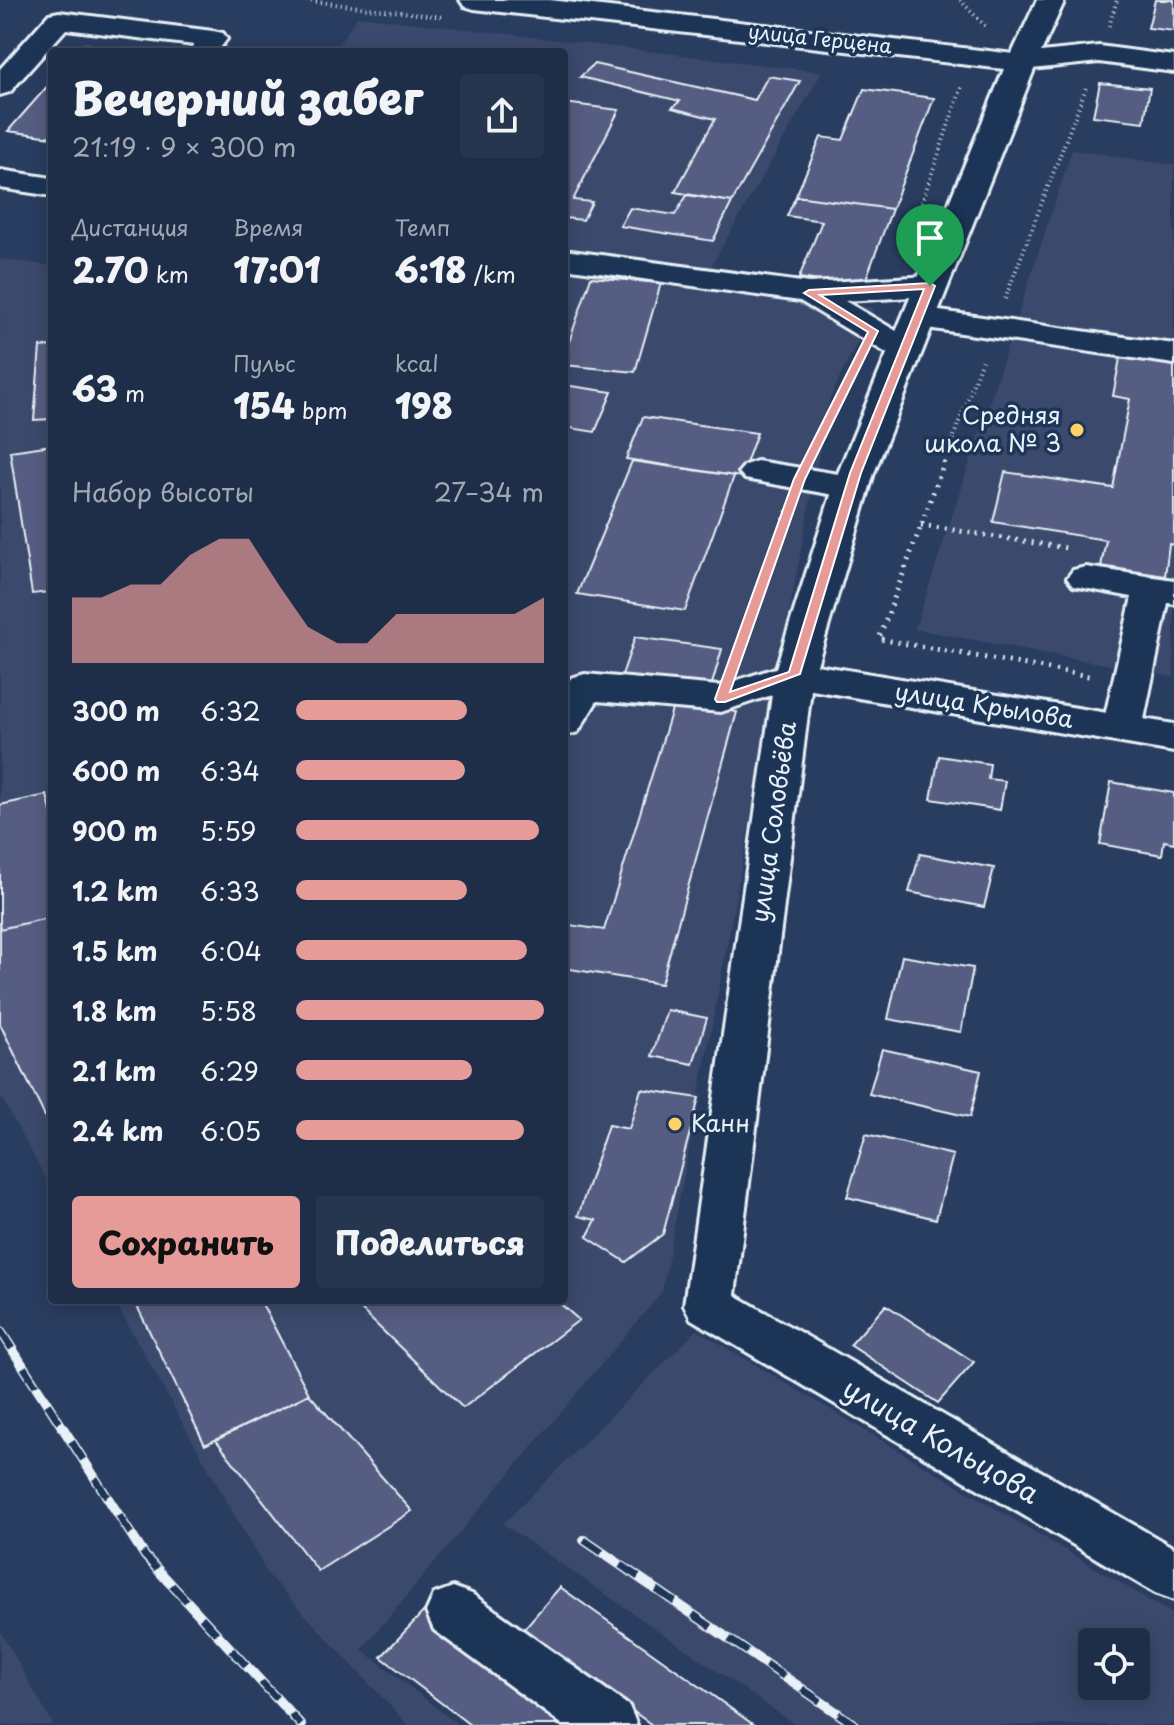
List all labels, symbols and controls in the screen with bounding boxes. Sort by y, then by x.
street label: улица Герцена [747,16,894,61]
text: Вечерний забег [72,64,423,130]
button: share [460,74,544,158]
text: 21:19 · 9 × 300 m [72,127,297,166]
pin [896,204,964,286]
text: Дистанция [72,210,189,243]
text: Время [233,210,304,243]
text: Темп [395,210,450,243]
icon: arrive [908,216,952,260]
text: 2.70 [72,243,149,295]
text: 17:01 [233,243,321,295]
text: 6:18 [395,243,467,295]
text: km [149,257,189,290]
text: /km [467,257,516,290]
text: Пульс [233,346,296,379]
text: kcal [395,346,439,379]
text: 63 [72,362,118,414]
text: m [118,376,145,409]
text: 154 [233,379,295,431]
text: 198 [395,379,453,431]
text: bpm [295,393,348,426]
place label: Средняя школа № 3 [924,396,1061,460]
marker: Средняя школа № 3 [1068,421,1086,439]
text: Набор высоты [72,472,254,511]
text: 27–34 m [434,472,544,511]
street label: улица Крылова [892,672,1076,736]
text: 300 m [72,691,160,730]
text: 6:32 [200,691,261,730]
street label: улица Соловьёва [740,719,804,925]
text: 600 m [72,751,160,790]
text: 6:34 [200,751,260,790]
text: 900 m [72,811,158,850]
text: 5:59 [200,811,257,850]
text: 1.2 km [72,871,158,910]
text: 6:33 [200,871,260,910]
text: 1.5 km [72,931,158,970]
text: 6:04 [200,931,262,970]
text: 1.8 km [72,991,157,1030]
text: 5:58 [200,991,257,1030]
text: 2.1 km [72,1051,156,1090]
text: 6:29 [200,1051,259,1090]
place label: Канн [691,1104,750,1140]
text: 2.4 km [72,1111,164,1150]
text: 6:05 [200,1111,261,1150]
marker: Канн [666,1115,684,1133]
button: Сохранить [72,1196,300,1288]
button: Поделиться [316,1196,544,1288]
street label: улица Кольцова [835,1366,1049,1514]
map controls [1078,1628,1150,1700]
button: locate [1078,1628,1150,1700]

